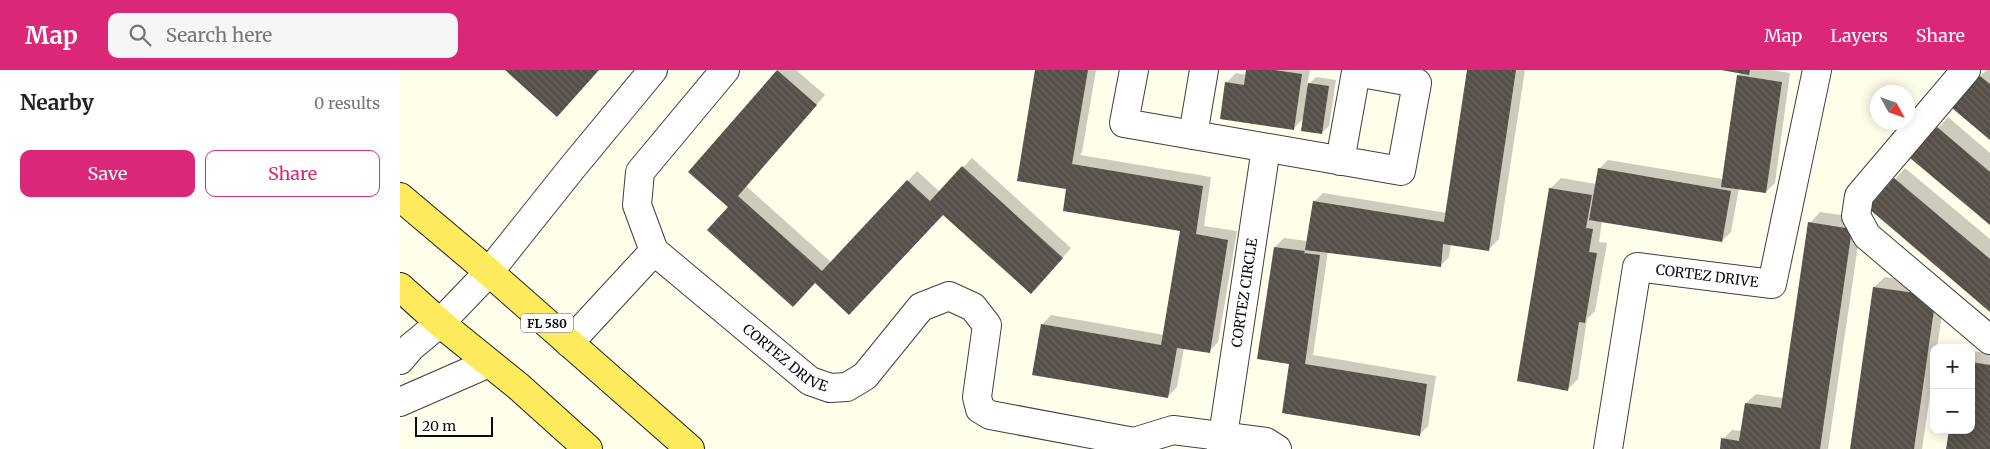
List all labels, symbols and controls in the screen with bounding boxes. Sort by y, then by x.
search box [108,13,458,58]
text: Map [25,20,78,51]
icon: search [126,21,154,49]
text: Search here [166,23,272,47]
text: Map [1764,24,1802,47]
text: Layers [1830,24,1888,47]
text: Share [1916,24,1965,47]
north arrow [1870,85,1915,130]
text: Nearby [20,89,94,116]
text: 0 results [314,93,380,113]
button: Save [20,150,195,197]
button: Share [205,150,380,197]
street label: CORTEZ CIRCLE [1227,237,1261,348]
street label: CORTEZ DRIVE [1655,260,1760,291]
road number: FL 580 [521,314,573,332]
street label: CORTEZ DRIVE [739,320,830,396]
map controls [1930,344,1975,434]
button: + [1930,344,1975,389]
button: − [1930,389,1975,434]
scale bar [415,414,492,437]
text: 20 m [422,417,456,435]

